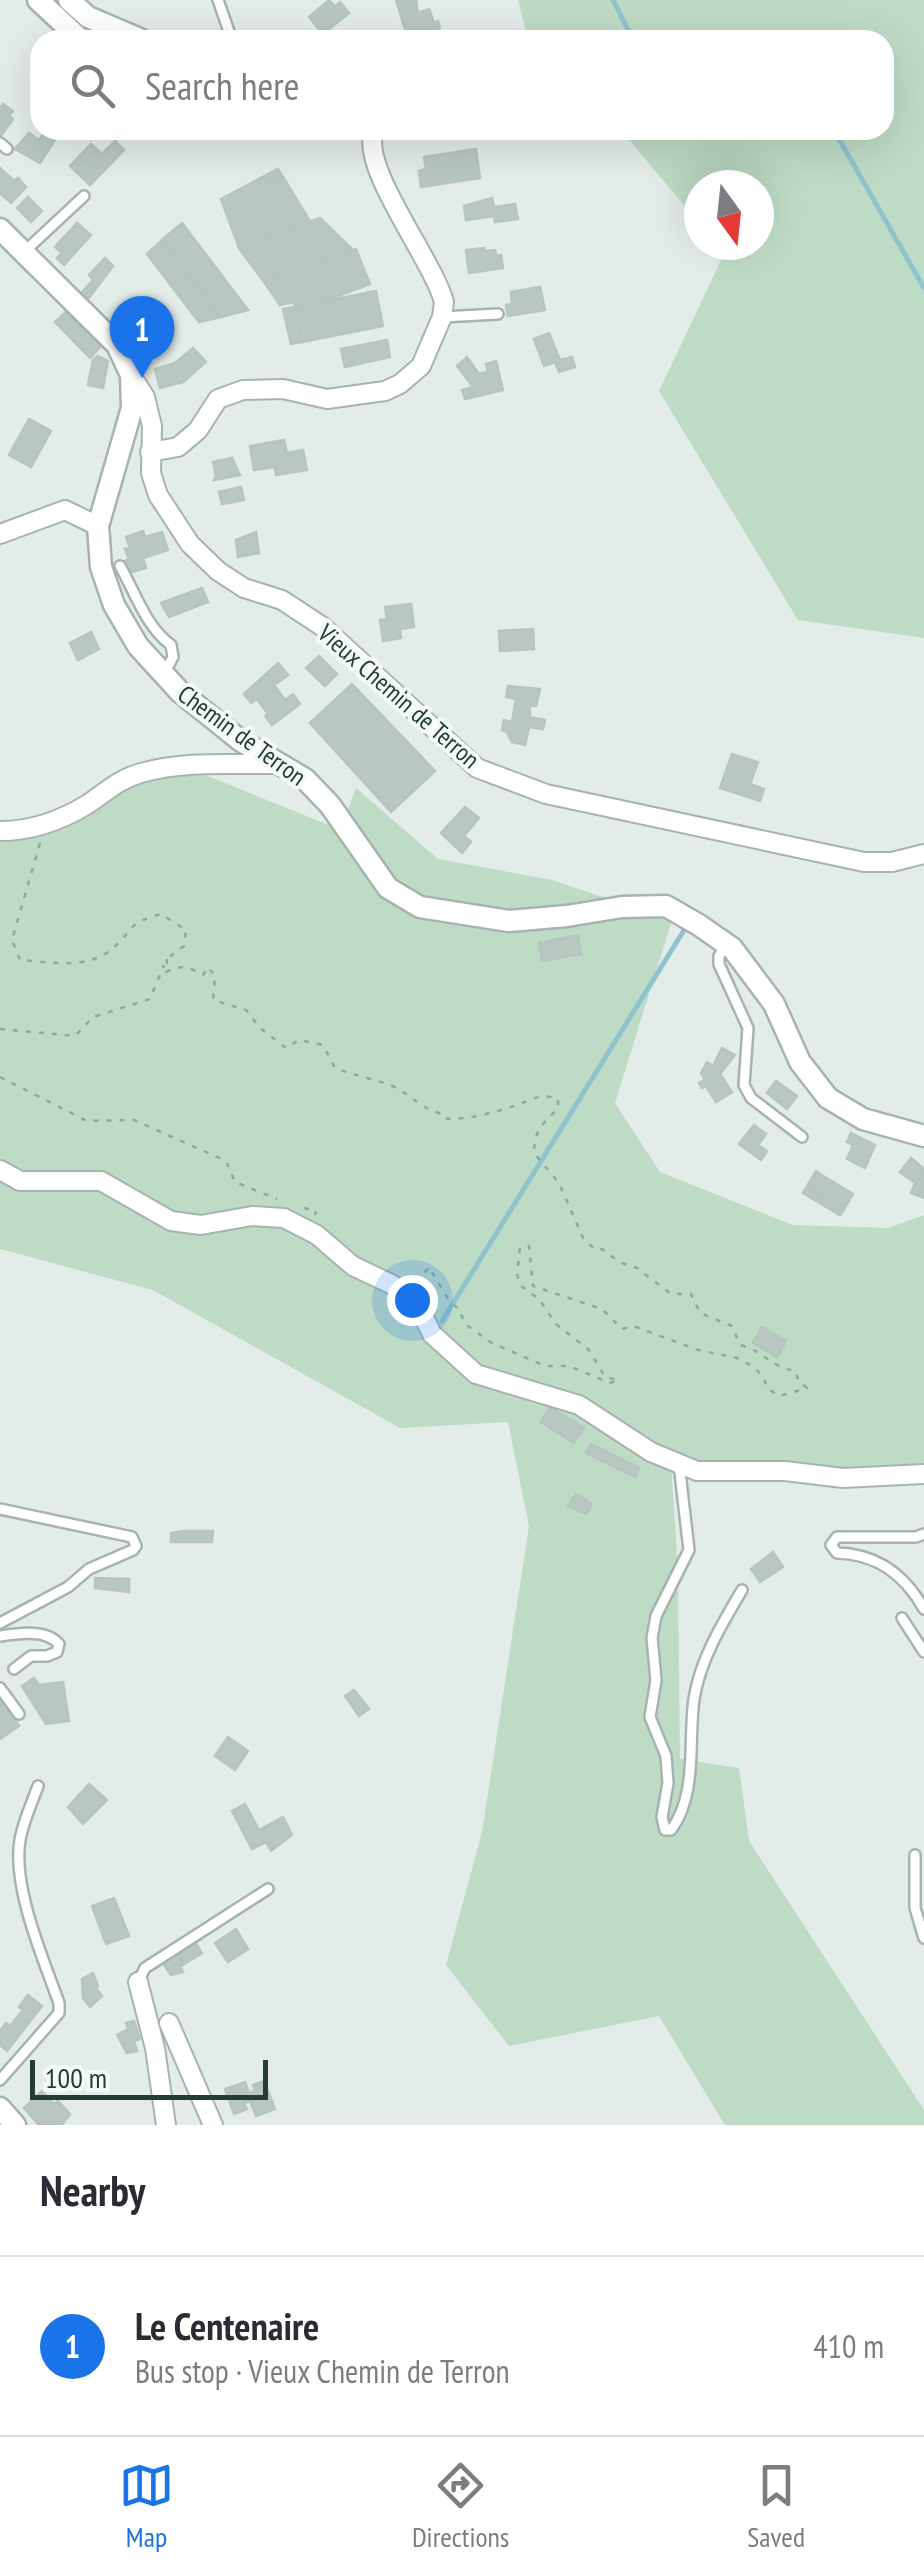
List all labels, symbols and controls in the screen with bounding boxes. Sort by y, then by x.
search box [30,30,894,140]
icon: search [65,58,120,113]
text: Search here [145,61,299,110]
north arrow [684,170,774,260]
pin: 1 [110,296,174,378]
street label: Vieux Chemin de Terron [311,616,487,775]
street label: Chemin de Terron [172,678,312,792]
your location [387,1275,438,1326]
scale bar [30,2055,268,2100]
text: 100 m [45,2059,107,2096]
text: Nearby [40,2163,145,2218]
text: Le Centenaire [135,2301,319,2350]
text: 1 [65,2325,80,2367]
text: 410 m [813,2325,884,2367]
text: Bus stop · Vieux Chemin de Terron [135,2350,510,2392]
tab: Map [119,2458,174,2555]
tab: Directions [412,2458,509,2555]
tab: Saved [747,2458,805,2555]

